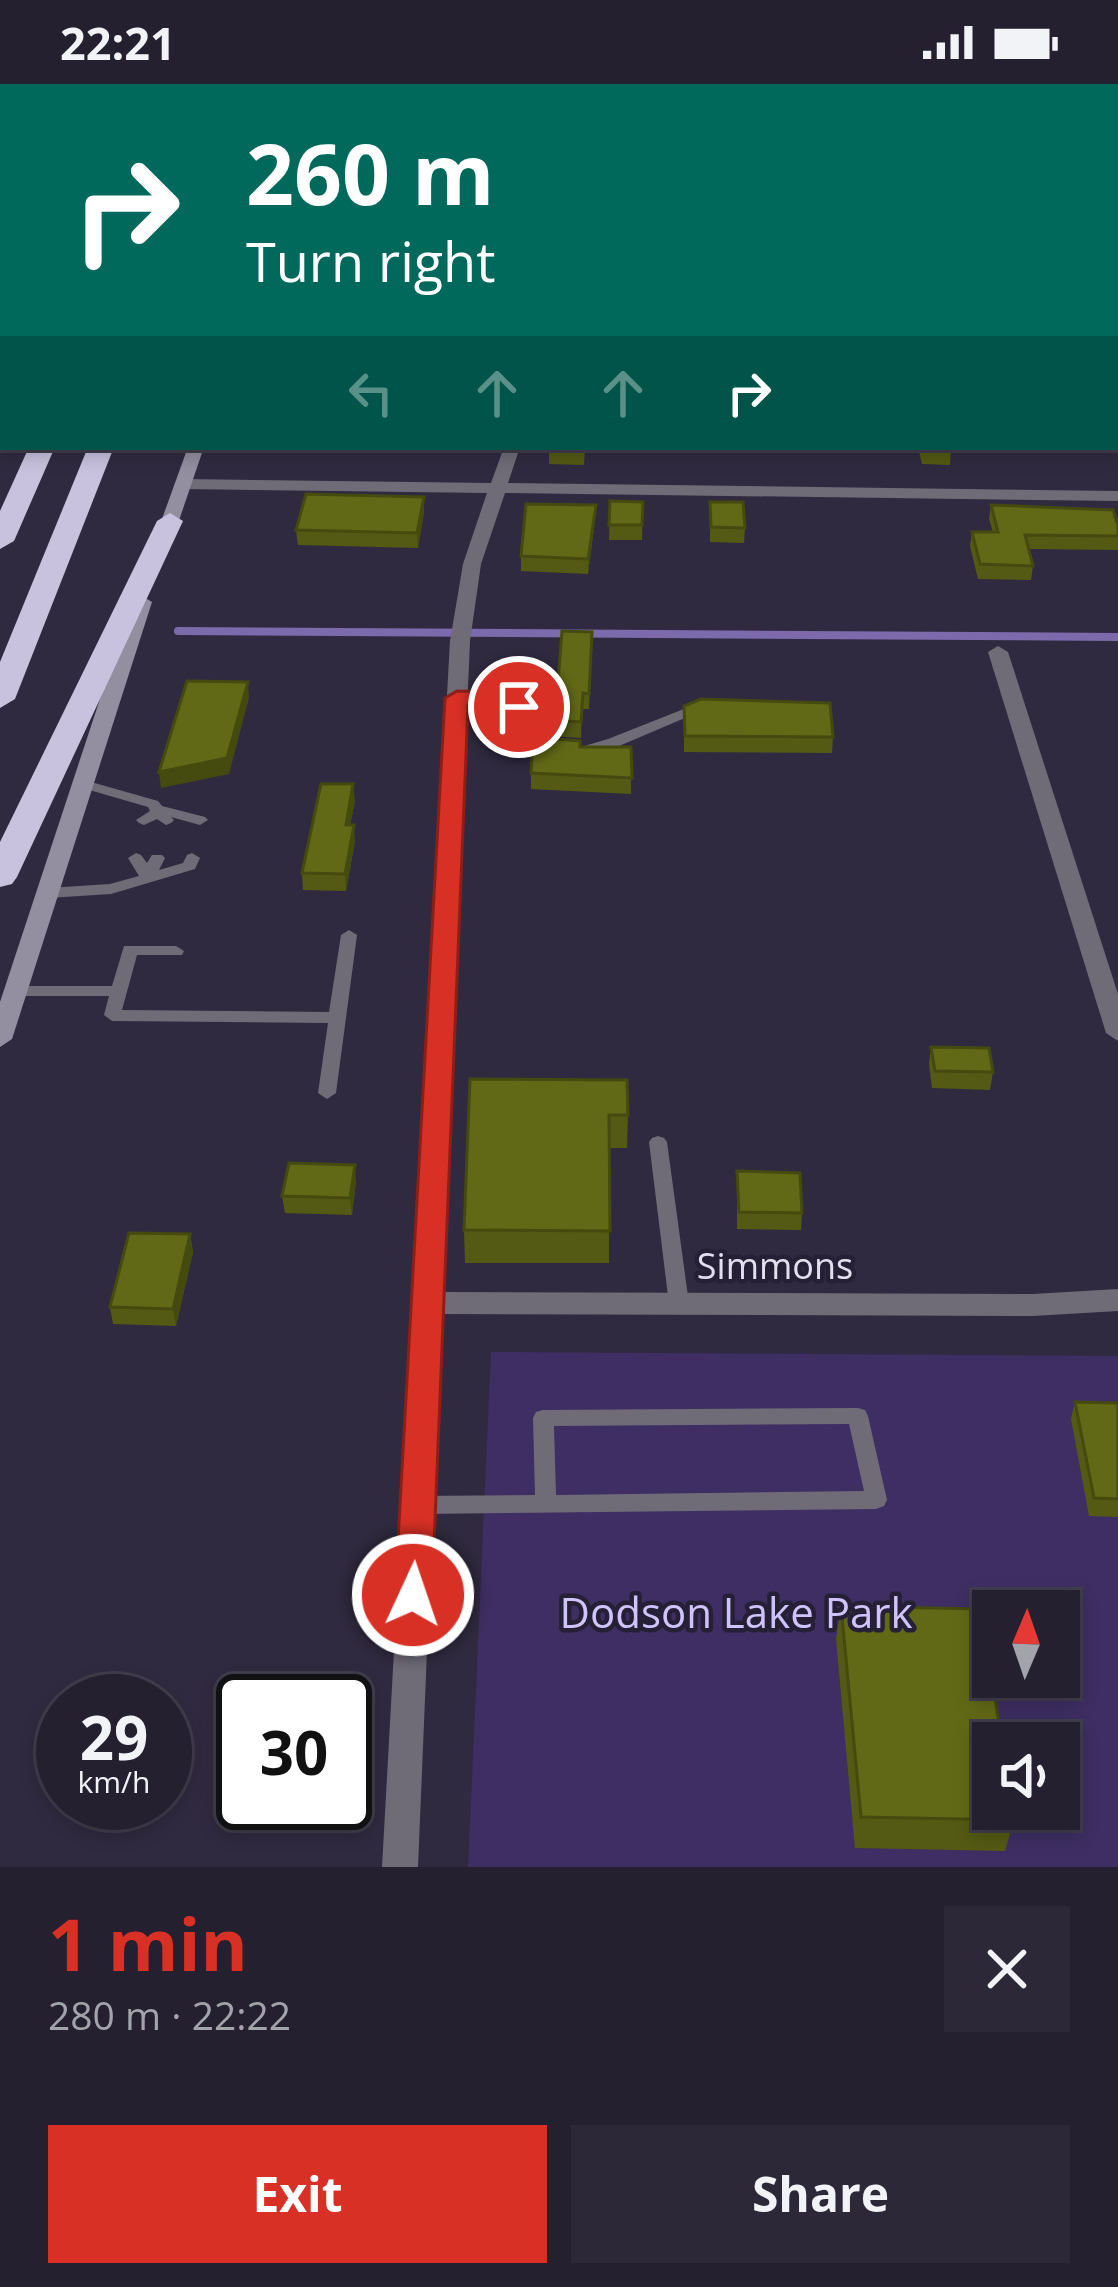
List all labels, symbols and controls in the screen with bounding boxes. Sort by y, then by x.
text: 22:21 [60,12,176,73]
text: 260 m [246,115,494,230]
icon: right [48,132,204,288]
text: Turn right [246,224,495,298]
icon: left [338,360,404,426]
icon: ahead [464,360,530,426]
icon: ahead [590,360,656,426]
icon: right [716,360,782,426]
pin [468,656,570,758]
icon: arrive [486,674,552,740]
street label: Simmons [697,1241,853,1290]
position arrow [350,1532,476,1658]
park label: Dodson Lake Park [559,1583,913,1640]
north arrow [972,1590,1080,1698]
map controls [972,1590,1080,1830]
speed limit sign: 30 [216,1674,372,1830]
text: 29 [80,1696,148,1778]
button: sound [972,1722,1080,1830]
text: km/h [78,1761,150,1802]
text: 1 min [48,1894,248,1992]
button: close [944,1906,1070,2032]
text: 280 m · 22:22 [48,1988,291,2041]
button: Exit [48,2125,547,2263]
button: Share [571,2125,1070,2263]

